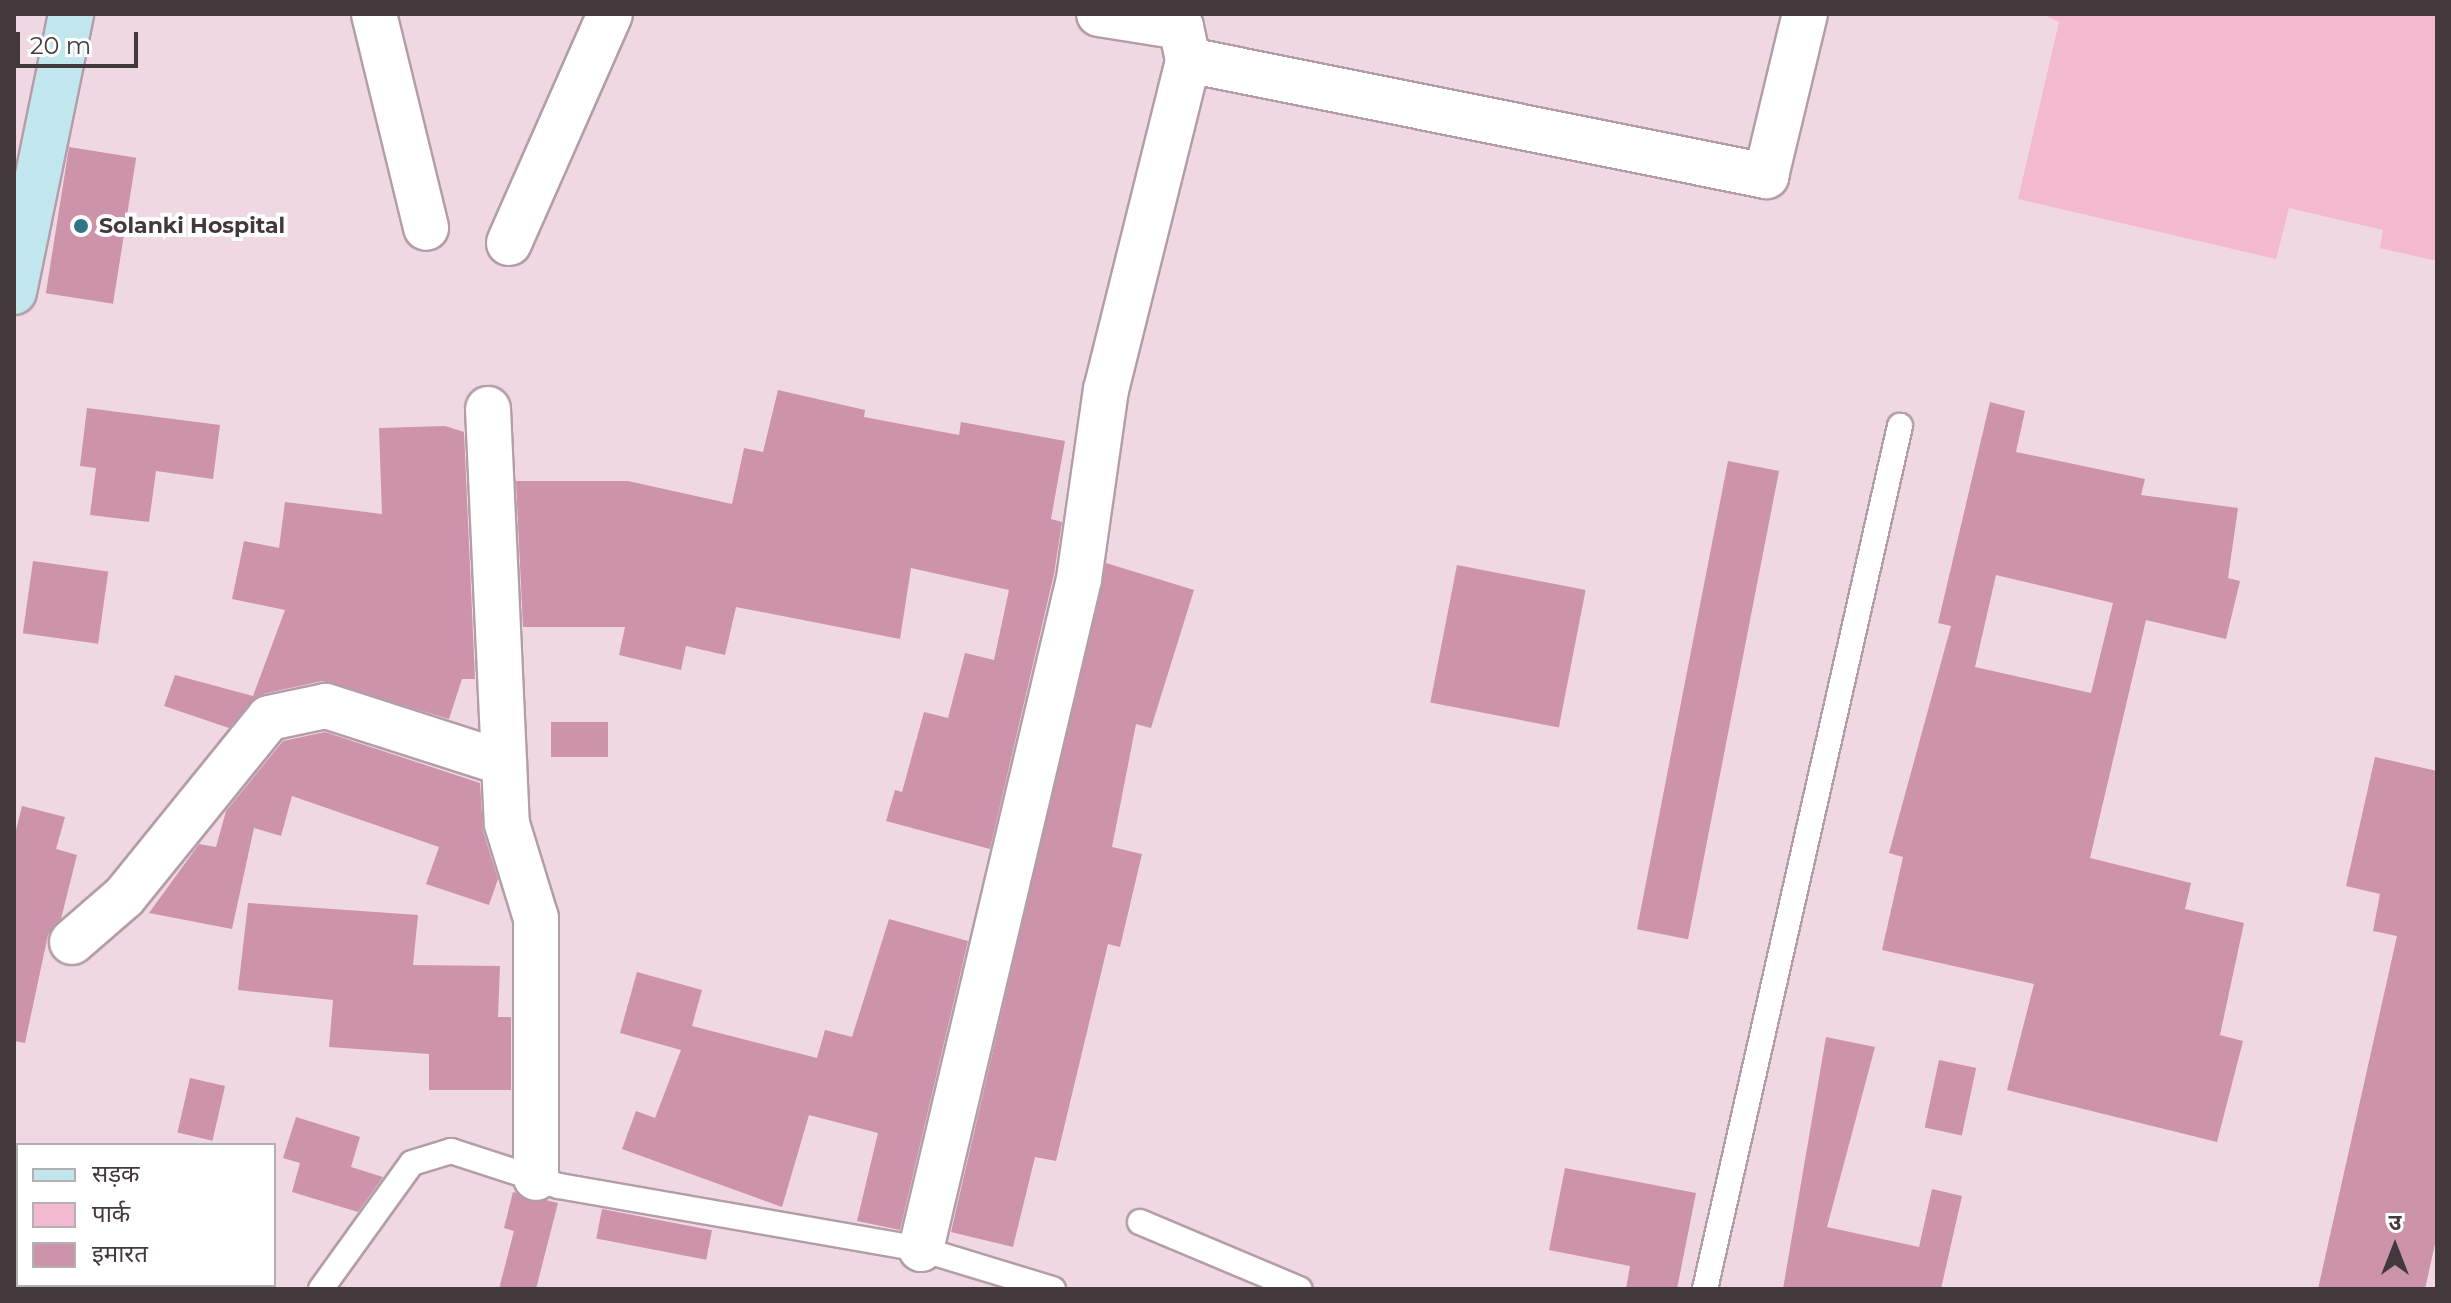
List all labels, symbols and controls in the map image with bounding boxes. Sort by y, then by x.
scale bar [20,16,142,66]
text: 20 m [30,31,91,60]
place label: Solanki Hospital [99,213,285,239]
marker: Solanki Hospital [70,215,92,237]
legend [16,1143,276,1287]
text: सड़क [92,1159,140,1188]
text: पार्क [92,1199,130,1228]
north arrow [2355,1207,2435,1287]
text: उ [2389,1209,2401,1236]
text: इमारत [92,1239,148,1268]

